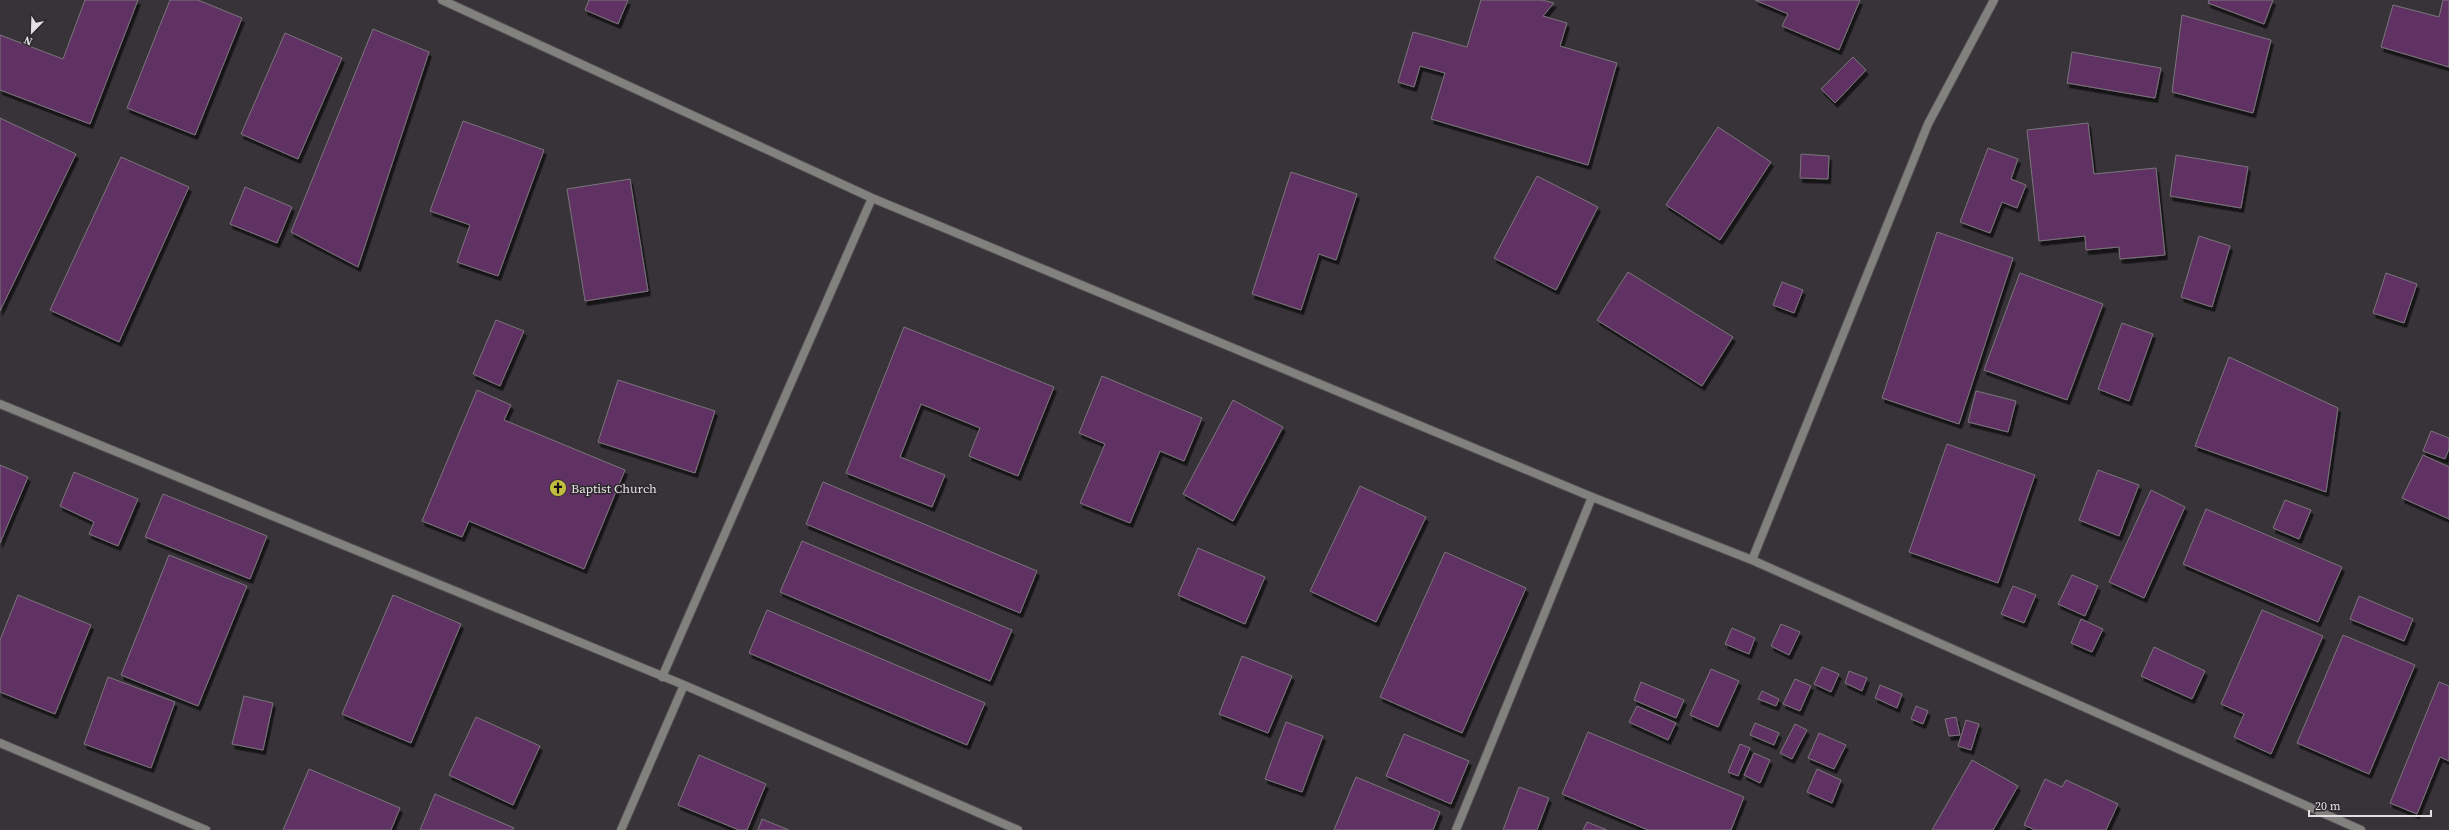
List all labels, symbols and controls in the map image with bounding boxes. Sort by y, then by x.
north arrow [12,12,52,52]
text: N [22,32,35,49]
church icon: Baptist Church [548,478,568,498]
place label: Baptist Church [571,480,657,497]
scale bar [2309,792,2431,818]
text: 20 m [2315,798,2341,814]

